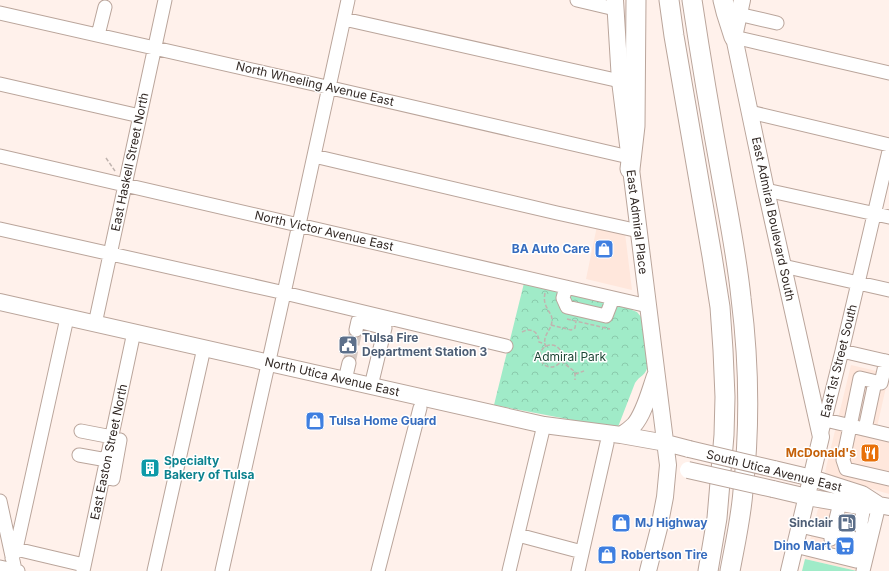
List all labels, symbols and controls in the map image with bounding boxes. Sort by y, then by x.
street label: North Wheeling Avenue East [235,58,396,109]
street label: East Haskell Street North [107,91,152,233]
street label: East Admiral Boulevard South [749,135,798,302]
street label: East Admiral Place [624,169,651,275]
street label: North Victor Avenue East [253,207,395,254]
shop icon: BA Auto Care [593,238,615,260]
place label: BA Auto Care [512,241,590,256]
street label: East 1st Street South [817,303,860,419]
place label: Tulsa Fire Department Station 3 [362,330,487,359]
public building icon: Tulsa Fire Department Station 3 [337,334,359,356]
park label: Admiral Park [534,349,607,364]
street label: North Utica Avenue East [263,354,401,399]
street label: East Easton Street North [87,383,130,521]
shop icon: Tulsa Home Guard [304,410,326,432]
place label: Tulsa Home Guard [329,413,436,428]
restaurant icon: McDonald's [859,442,881,464]
place label: McDonald's [786,445,856,460]
street label: South Utica Avenue East [705,446,843,495]
place label: Specialty Bakery of Tulsa [164,453,254,482]
building icon: Specialty Bakery of Tulsa [139,457,161,479]
shop icon: MJ Highway [610,512,632,534]
fuel station icon: Sinclair [836,512,858,534]
place label: MJ Highway [635,515,708,530]
place label: Sinclair [789,515,833,530]
supermarket icon: Dino Mart [834,535,856,557]
place label: Dino Mart [774,538,832,553]
shop icon: Robertson Tire [596,544,618,566]
place label: Robertson Tire [621,547,708,562]

